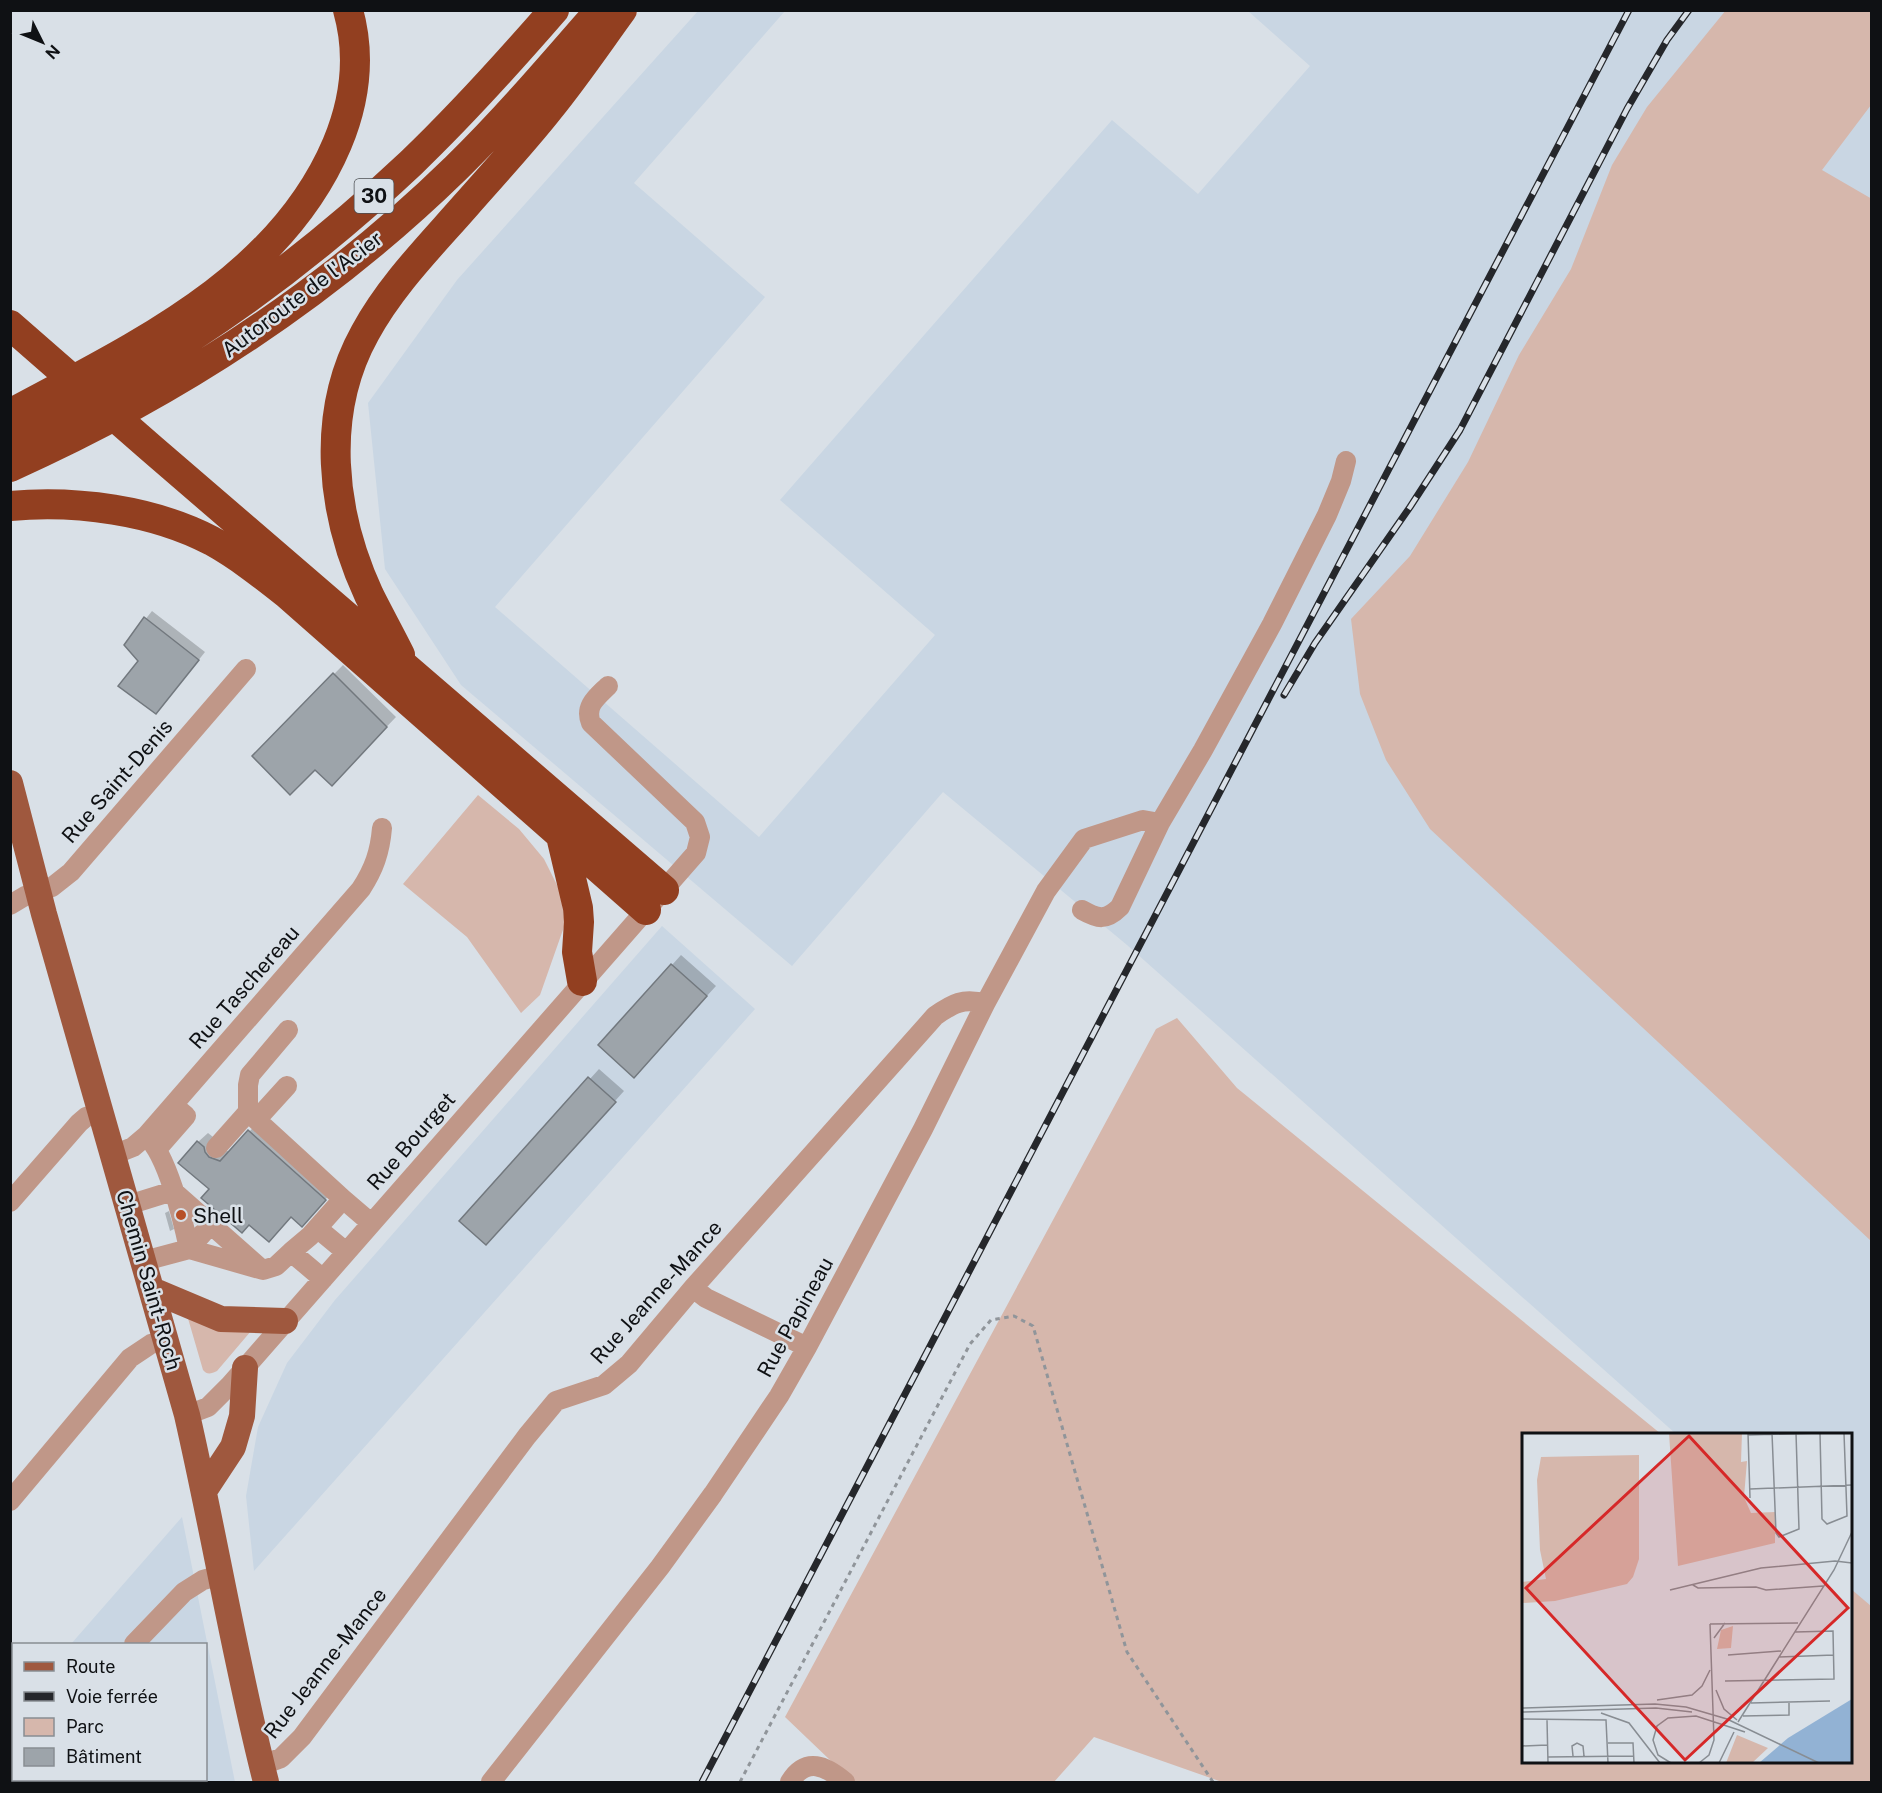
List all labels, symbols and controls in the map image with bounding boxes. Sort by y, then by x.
north arrow [12,12,72,72]
text: N [41,41,64,63]
road number: 30 [354,179,394,213]
street label: Autoroute de l'Acier [217,225,387,363]
street label: Rue Saint-Denis [57,714,177,848]
street label: Rue Taschereau [184,920,304,1054]
street label: Rue Bourget [362,1087,460,1195]
street label: Chemin Saint-Roch [111,1187,187,1373]
place label: Shell [193,1203,243,1228]
marker: Shell [174,1208,188,1222]
street label: Rue Jeanne-Mance [585,1215,727,1369]
street label: Rue Papineau [752,1253,838,1381]
inset map [1522,1433,1852,1763]
street label: Rue Jeanne-Mance [258,1583,392,1743]
legend [12,1643,207,1781]
text: Route [66,1656,115,1677]
text: Voie ferrée [66,1686,158,1707]
text: Parc [66,1716,104,1737]
text: Bâtiment [66,1746,142,1767]

